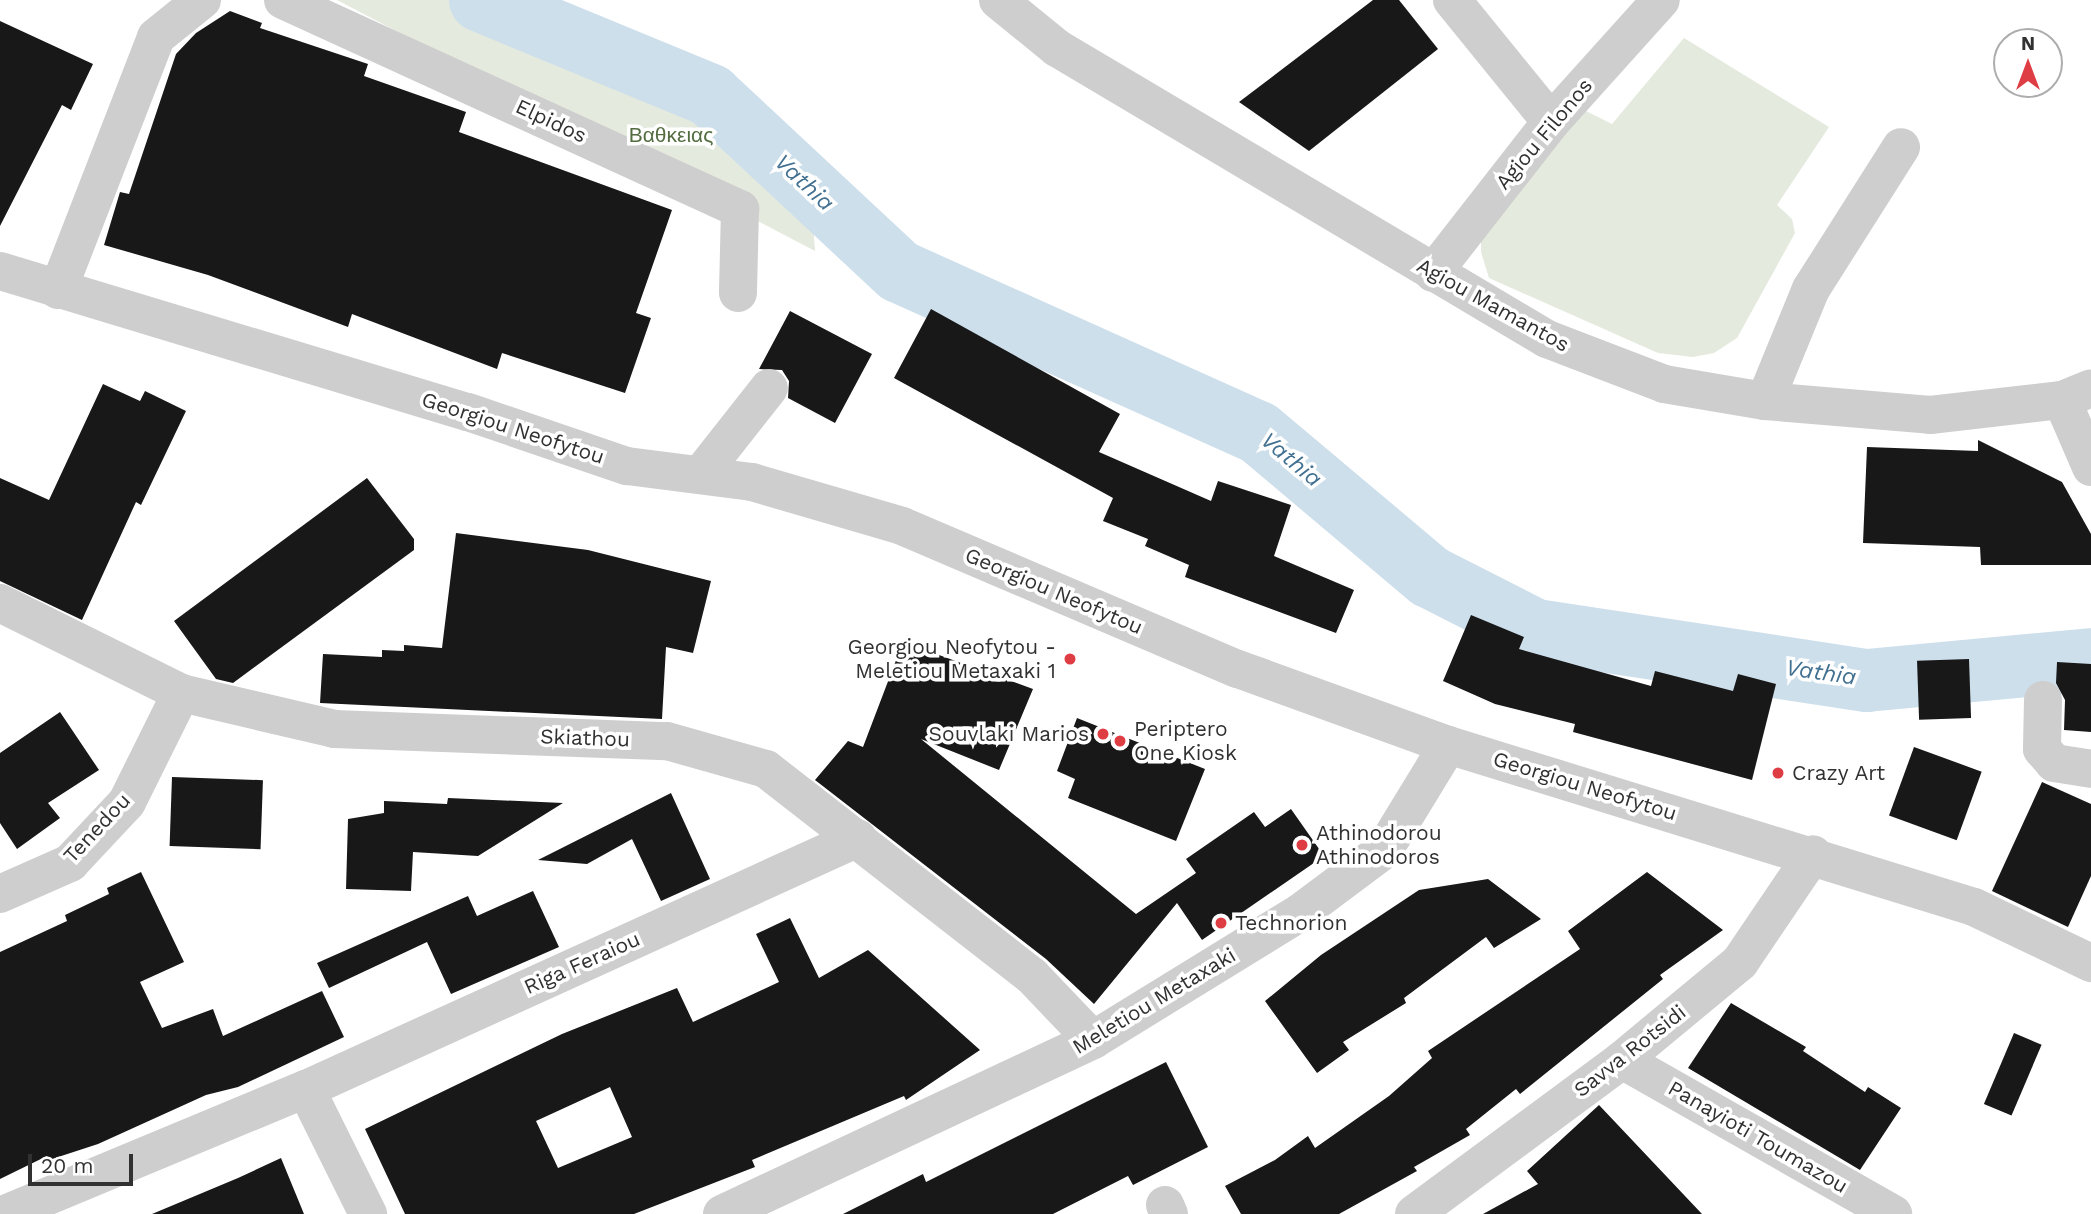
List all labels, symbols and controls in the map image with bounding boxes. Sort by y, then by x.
north arrow [1993,28,2063,98]
text: N [2021,32,2035,55]
street label: Agiou Filonos [1490,73,1598,195]
street label: Elpidos [512,94,590,148]
park label: Βαθκειας [629,122,713,148]
water label: Vathia [769,149,839,217]
street label: Agiou Mamantos [1412,253,1574,357]
street label: Georgiou Neofytou [418,387,608,469]
water label: Vathia [1255,427,1327,493]
street label: Georgiou Neofytou [961,542,1147,640]
place label: Georgiou Neofytou - Meletiou Metaxaki 1 [847,634,1056,684]
marker: Georgiou Neofytou - Meletiou Metaxaki 1 [1062,651,1078,667]
water label: Vathia [1784,654,1858,692]
place label: Periptero One Kiosk [1134,716,1237,766]
place label: Souvlaki Marios [929,721,1089,747]
street label: Skiathou [540,724,630,752]
marker: Souvlaki Marios [1095,726,1111,742]
marker: Periptero One Kiosk [1112,733,1128,749]
street label: Georgiou Neofytou [1490,746,1680,826]
place label: Crazy Art [1792,760,1886,786]
marker: Crazy Art [1770,765,1786,781]
street label: Tenedou [58,788,136,868]
place label: Athinodorou Athinodoros [1316,820,1442,870]
marker: Athinodorou Athinodoros [1294,837,1310,853]
place label: Technorion [1235,910,1348,936]
marker: Technorion [1213,915,1229,931]
street label: Riga Feraiou [520,926,644,1000]
street label: Meletiou Metaxaki [1068,942,1240,1060]
street label: Savva Rotsidi [1569,999,1691,1103]
street label: Panayioti Toumazou [1663,1075,1853,1199]
scale bar [32,1140,136,1184]
text: 20 m [41,1153,93,1178]

